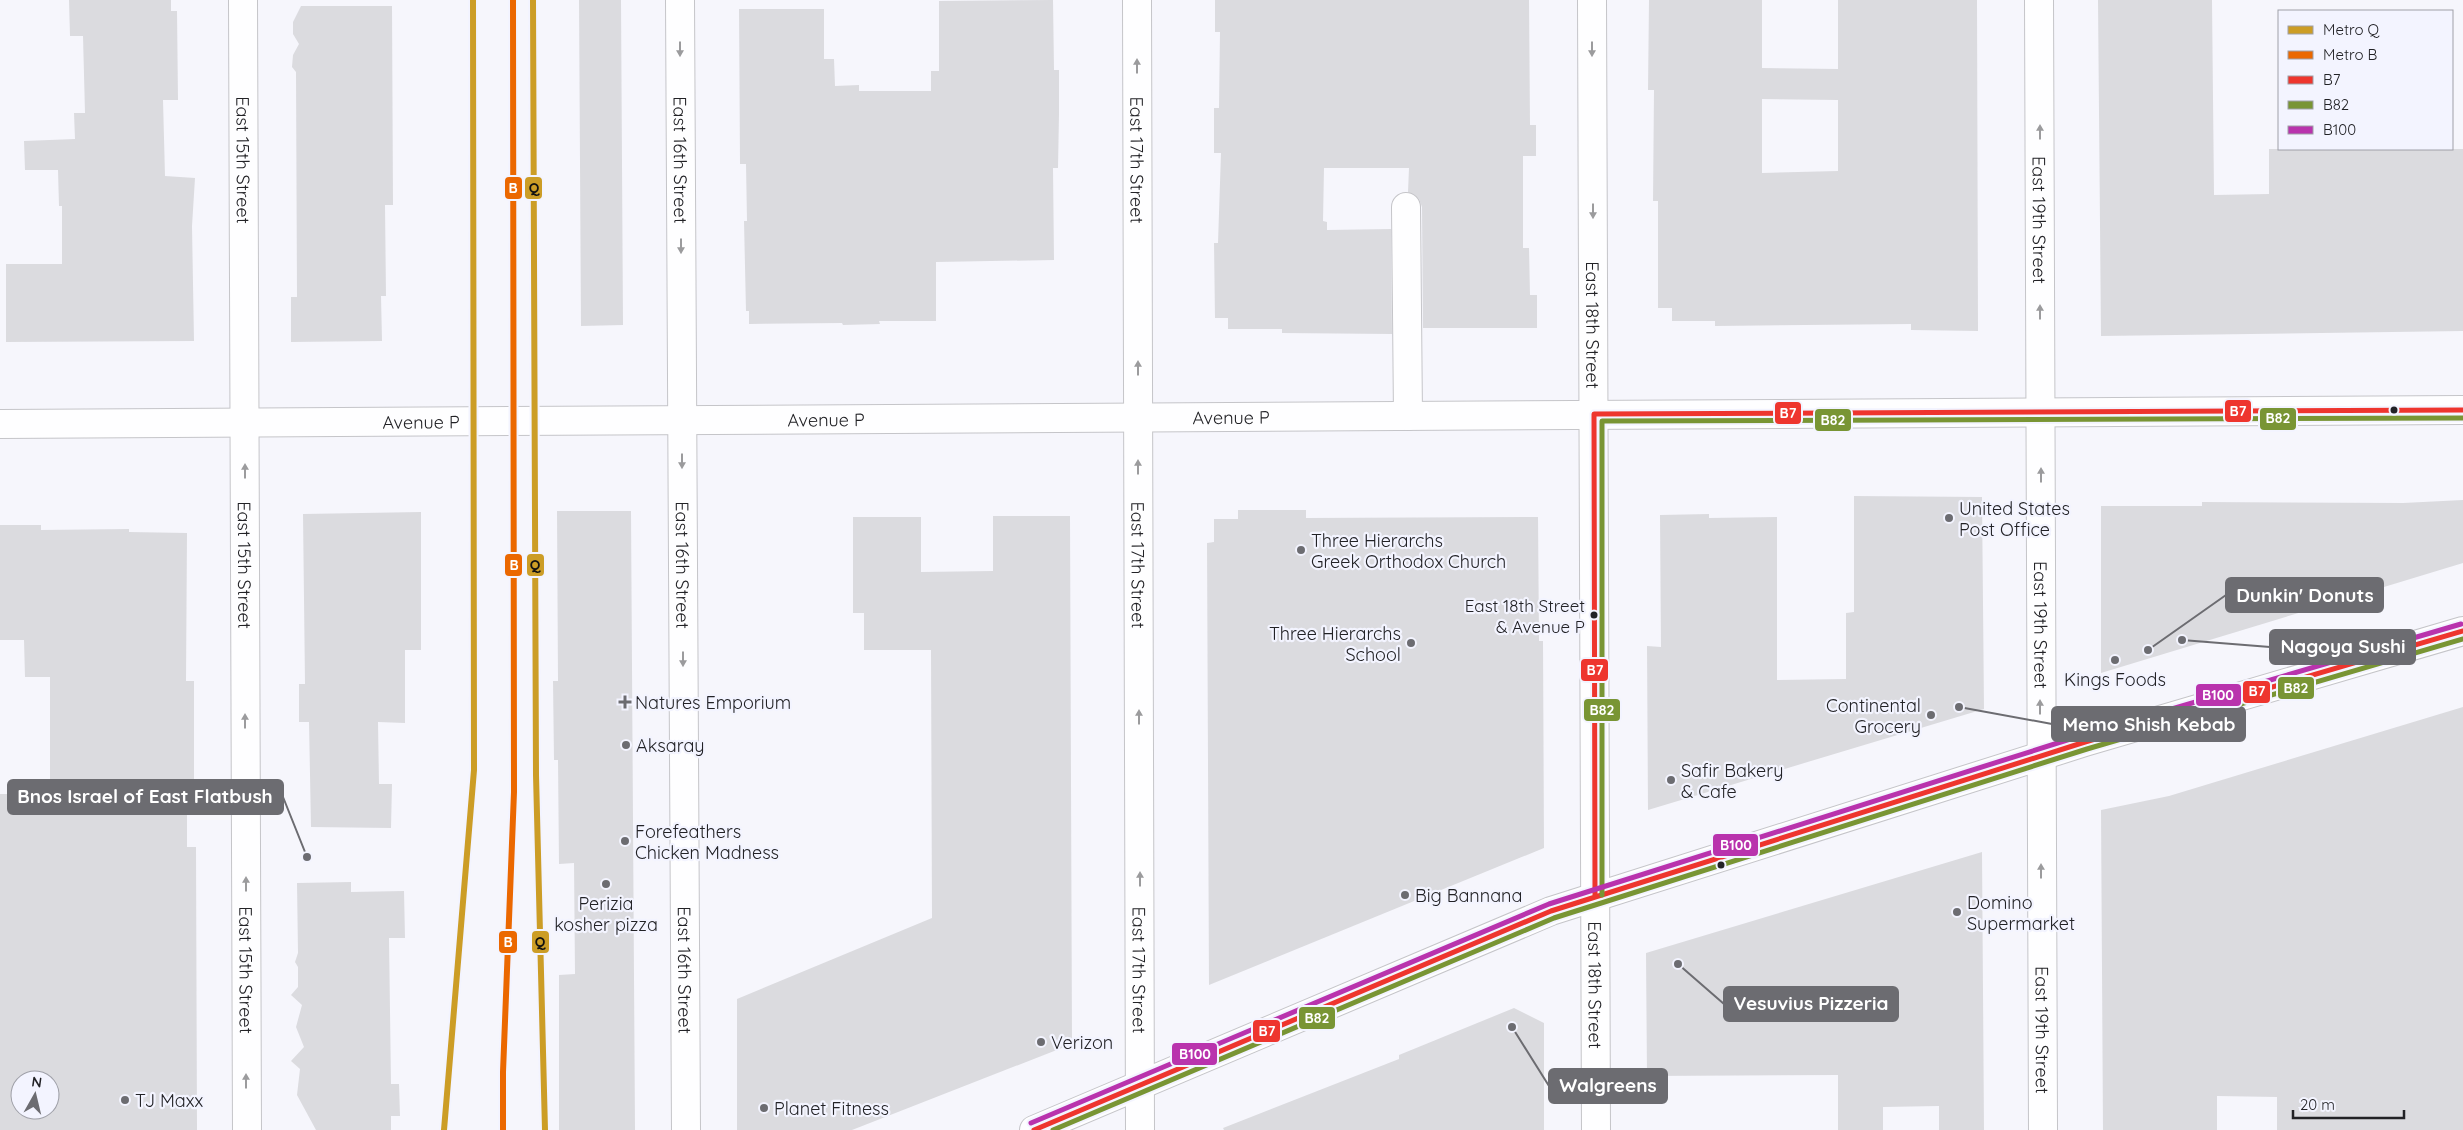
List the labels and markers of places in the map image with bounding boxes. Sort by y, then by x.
unlabelled marker [2389,405,2399,415]
place label: United States Post Office [1959,497,2070,541]
marker: United States Post Office [1943,512,1955,524]
place label: Three Hierarchs Greek Orthodox Church [1311,529,1506,573]
marker: Three Hierarchs Greek Orthodox Church [1295,544,1307,556]
callout: Dunkin' Donuts [2226,578,2383,612]
place label: East 18th Street & Avenue P [1465,595,1585,637]
marker: East 18th Street & Avenue P [1589,610,1599,620]
place label: Three Hierarchs School [1269,622,1401,666]
callout: Nagoya Sushi [2270,630,2415,664]
marker: Three Hierarchs School [1405,637,1417,649]
marker: Kings Foods [2109,654,2121,666]
place label: Kings Foods [2064,668,2166,691]
place label: Natures Emporium [635,691,791,714]
place label: Continental Grocery [1826,694,1921,738]
marker: Natures Emporium [619,696,631,708]
callout: Memo Shish Kebab [2052,707,2245,741]
marker: Continental Grocery [1925,709,1937,721]
place label: Aksaray [636,734,705,757]
marker: Aksaray [620,739,632,751]
place label: Safir Bakery & Cafe [1681,759,1783,803]
marker: Safir Bakery & Cafe [1665,774,1677,786]
callout: Bnos Israel of East Flatbush [8,780,283,814]
place label: Forefeathers Chicken Madness [635,820,779,864]
marker: Forefeathers Chicken Madness [619,835,631,847]
unlabelled marker [1716,860,1726,870]
marker: Perizia kosher pizza [600,878,612,890]
place label: Big Bannana [1415,884,1522,907]
marker: Big Bannana [1399,889,1411,901]
place label: Domino Supermarket [1967,891,2075,935]
place label: Perizia kosher pizza [554,892,658,936]
marker: Domino Supermarket [1951,906,1963,918]
callout: Vesuvius Pizzeria [1724,987,1898,1021]
place label: Verizon [1051,1031,1113,1054]
marker: Verizon [1035,1036,1047,1048]
callout: Walgreens [1549,1069,1667,1103]
place label: TJ Maxx [135,1089,203,1112]
marker: TJ Maxx [119,1094,131,1106]
place label: Planet Fitness [774,1097,889,1120]
marker: Planet Fitness [758,1102,770,1114]

